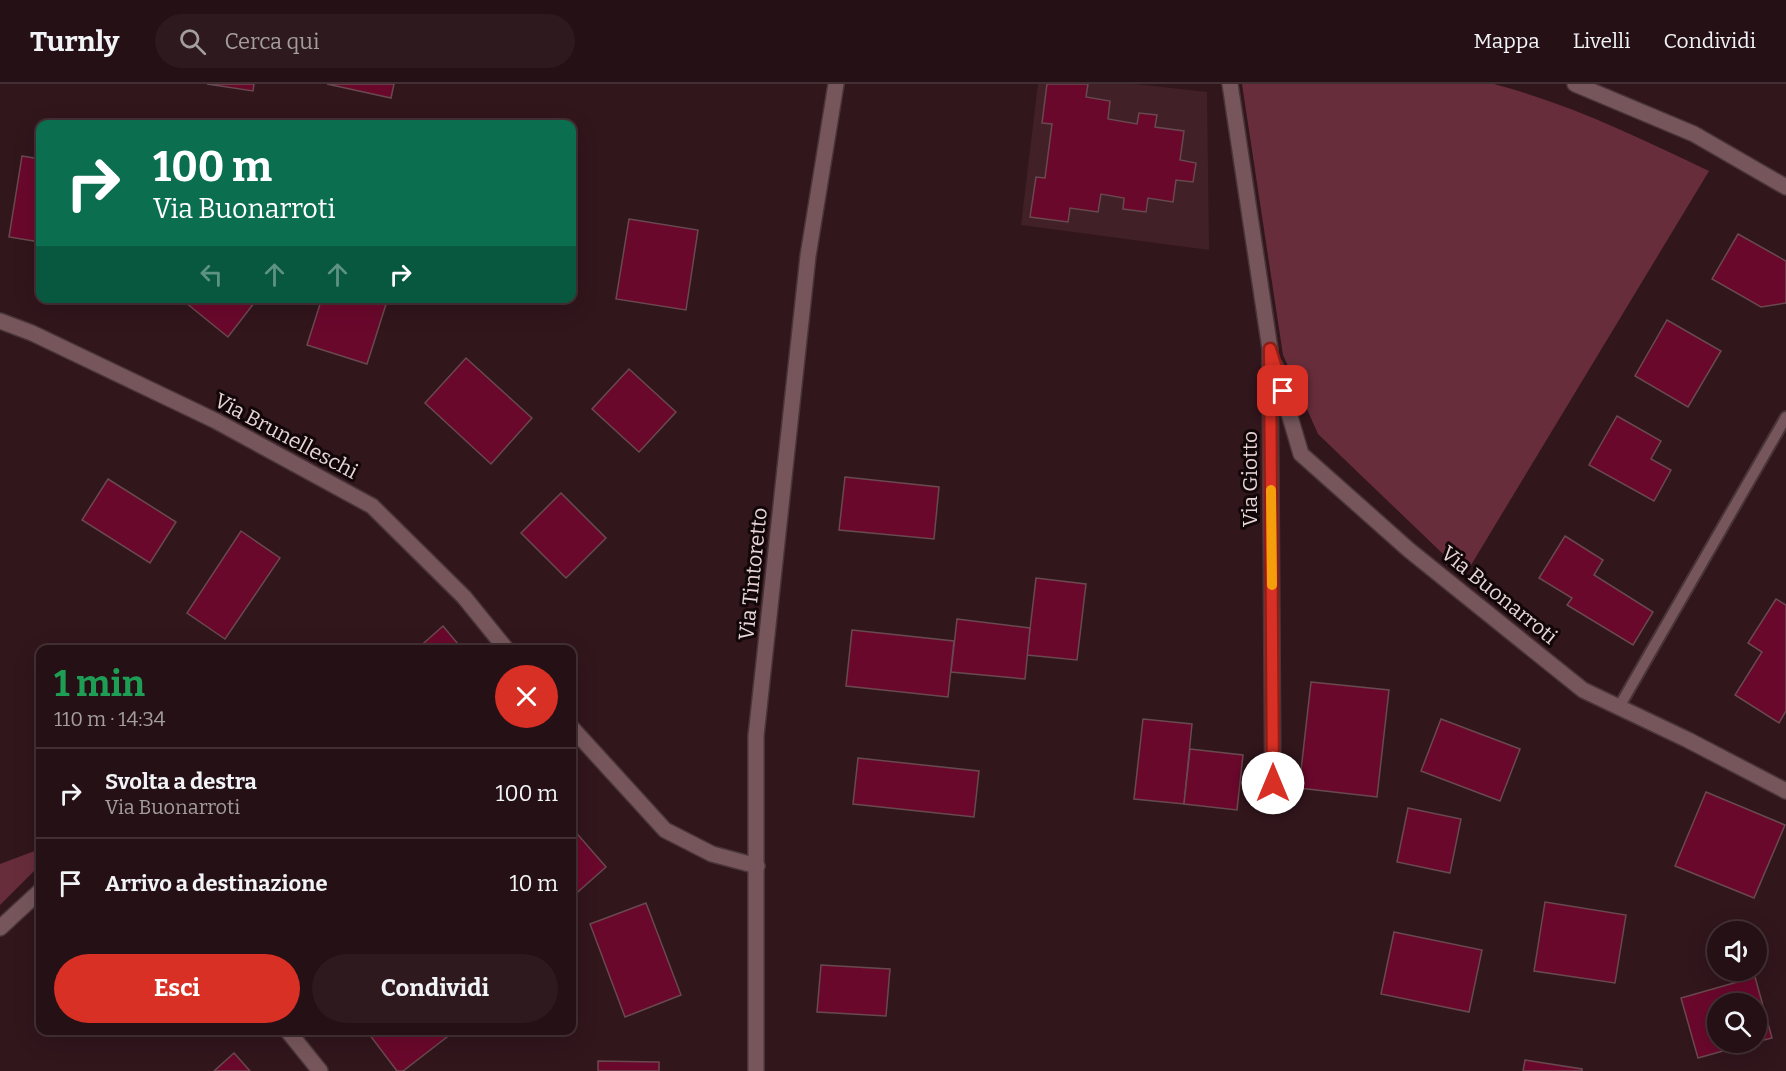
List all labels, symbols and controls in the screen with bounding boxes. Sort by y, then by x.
search box [155,14,575,68]
text: Turnly [30,25,119,58]
icon: search [176,25,209,58]
text: Cerca qui [224,28,319,55]
text: Mappa [1473,28,1540,54]
text: Livelli [1573,28,1630,54]
text: Condividi [1663,28,1756,54]
text: 100 m [153,142,272,192]
icon: right [54,144,132,222]
text: Via Buonarroti [153,193,336,225]
icon: left [195,258,228,291]
icon: ahead [258,258,291,291]
icon: ahead [321,258,354,291]
icon: right [384,258,417,291]
pin [1257,365,1308,416]
icon: arrive [1266,374,1299,407]
street label: Via Brunelleschi [210,387,362,485]
street label: Via Giotto [1237,431,1263,527]
street label: Via Tintoretto [733,506,773,642]
street label: Via Buonarroti [1436,540,1562,650]
text: 1 min [54,662,145,706]
button: close [495,665,558,728]
text: 110 m · 14:34 [54,707,165,731]
position arrow [1241,751,1305,815]
text: Svolta a destra [105,768,257,795]
icon: right [54,777,87,810]
text: 100 m [495,780,558,807]
text: Via Buonarroti [105,795,240,819]
icon: arrive [54,867,87,900]
text: Arrivo a destinazione [105,870,328,897]
text: 10 m [510,870,558,897]
map controls [1707,921,1767,1053]
button: sound [1707,921,1767,981]
button: Esci [54,954,300,1023]
button: Condividi [312,954,558,1023]
button: search [1707,993,1767,1053]

